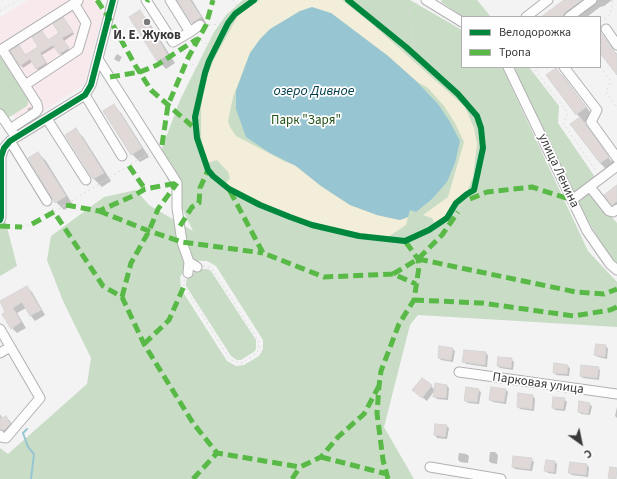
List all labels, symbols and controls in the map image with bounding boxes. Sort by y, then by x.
legend [461,16,601,68]
marker: И. Е. Жуков [142,17,152,27]
text: Велодорожка [499,24,571,41]
place label: И. Е. Жуков [113,28,181,44]
text: Тропа [499,44,531,61]
water label: озеро Дивное [273,84,355,100]
park label: Парк "Заря" [271,113,341,129]
street label: улица Ленина [534,132,582,210]
street label: Парковая улица [491,370,585,398]
north arrow [561,423,601,463]
text: С [581,445,595,462]

